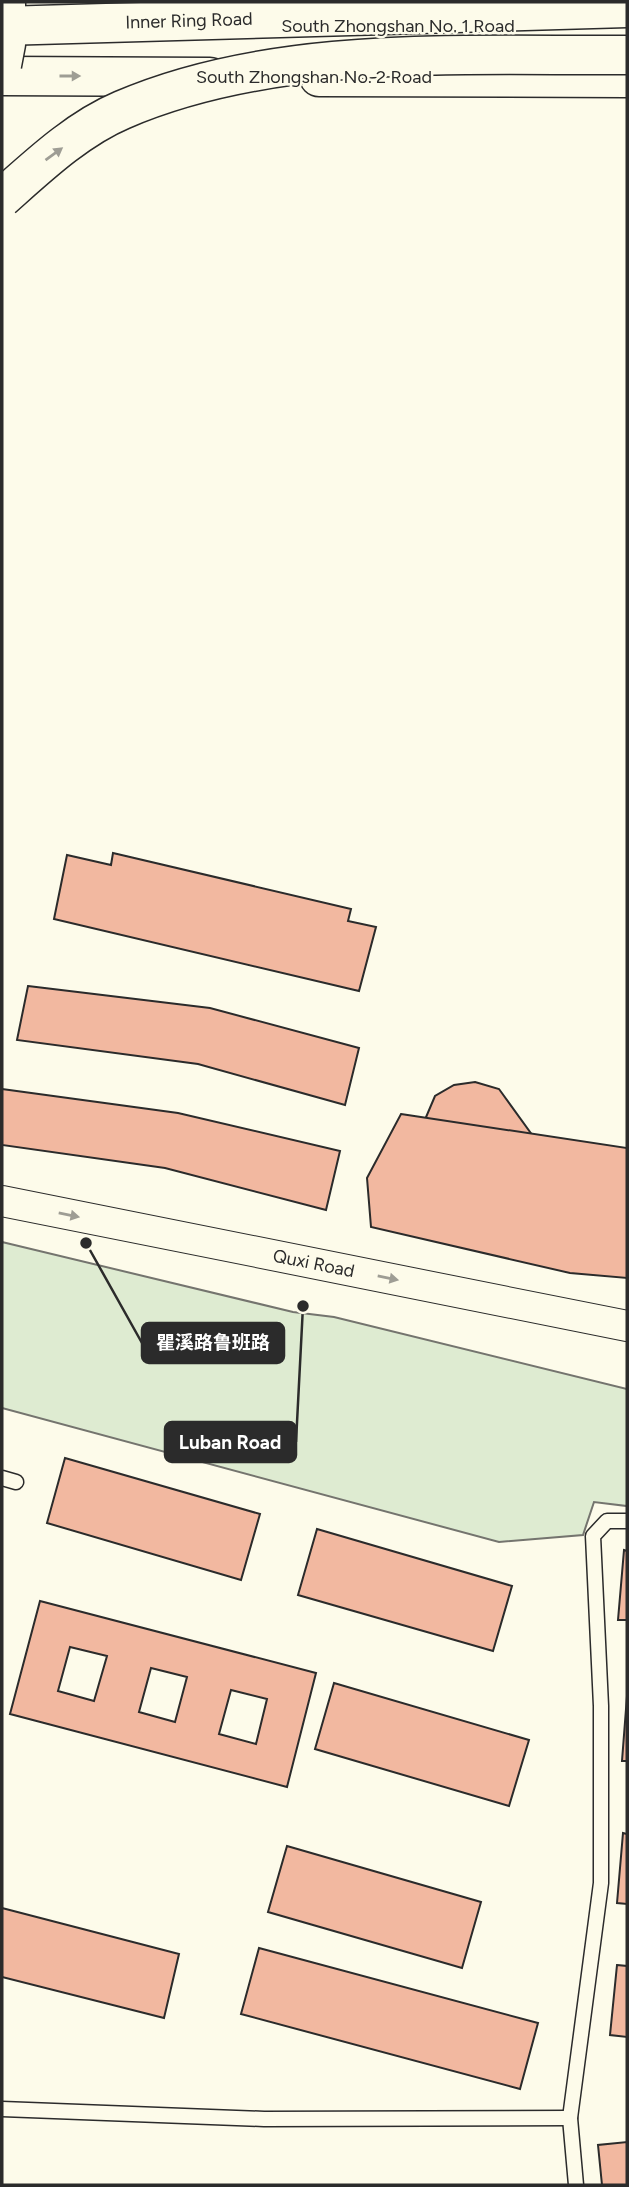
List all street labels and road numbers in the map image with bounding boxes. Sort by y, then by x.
street label: Inner Ring Road [125,8,253,33]
street label: South Zhongshan No. 1 Road [281,15,515,37]
street label: South Zhongshan No. 2 Road [196,66,432,88]
street label: Quxi Road [271,1244,357,1282]

